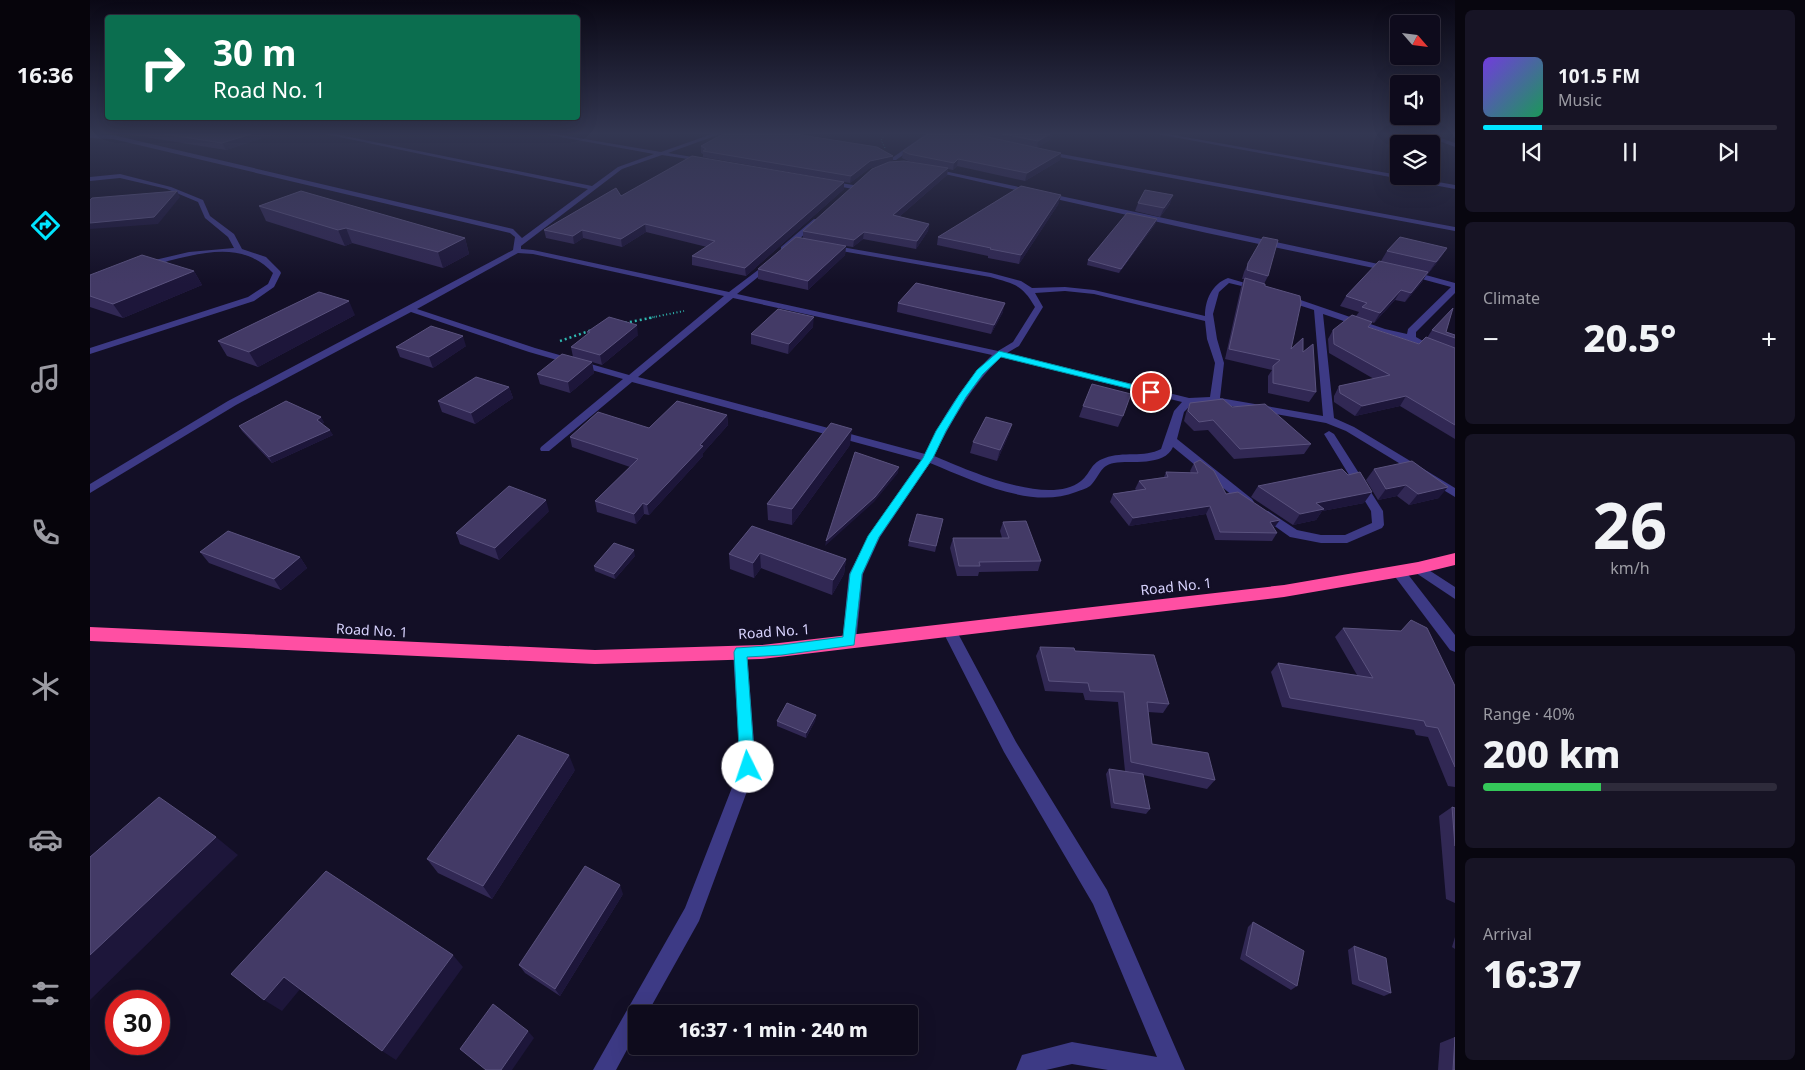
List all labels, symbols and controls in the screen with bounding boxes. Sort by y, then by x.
north arrow [1390,15,1440,65]
map controls [1390,15,1440,185]
text: 30 m [213,29,296,76]
icon: right [130,35,195,100]
text: 16:36 [17,59,73,89]
text: 101.5 FM [1558,63,1640,89]
text: Road No. 1 [213,74,326,104]
button: sound [1390,75,1440,125]
text: Music [1558,89,1602,111]
button: layers [1390,135,1440,185]
icon: previous [1518,138,1546,166]
icon: pause [1616,138,1644,166]
icon: next [1714,138,1742,166]
icon: directions [28,208,63,243]
text: Climate [1483,287,1540,309]
text: 20.5° [1584,311,1676,363]
text: − [1483,319,1499,357]
text: + [1761,319,1777,357]
icon: music [28,361,63,396]
pin [1130,371,1172,413]
icon: arrive [1137,378,1165,406]
text: 26 [1593,480,1667,568]
icon: phone [28,515,63,550]
text: km/h [1610,557,1650,579]
street label: Road No. 1 [1139,573,1213,599]
street label: Road No. 1 [336,619,408,641]
street label: Road No. 1 [738,619,810,643]
icon: climate [28,669,63,704]
text: Range · 40% [1483,703,1575,725]
text: 200 km [1483,727,1621,779]
position arrow [721,740,773,792]
icon: car [28,822,63,857]
text: Arrival [1483,923,1532,945]
text: 16:37 [1483,947,1582,999]
icon: filters [28,976,63,1011]
speed limit sign: 30 [105,990,170,1055]
text: 16:37 · 1 min · 240 m [678,1017,868,1043]

